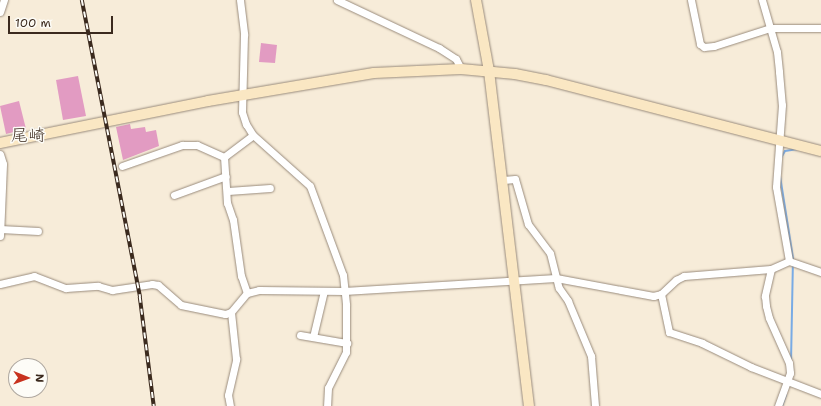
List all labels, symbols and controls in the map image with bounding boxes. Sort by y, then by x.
scale bar [10,8,115,34]
text: 100 m [15,15,51,31]
district label: 尾崎 [11,126,45,146]
north arrow [8,358,48,398]
text: N [32,374,47,383]

